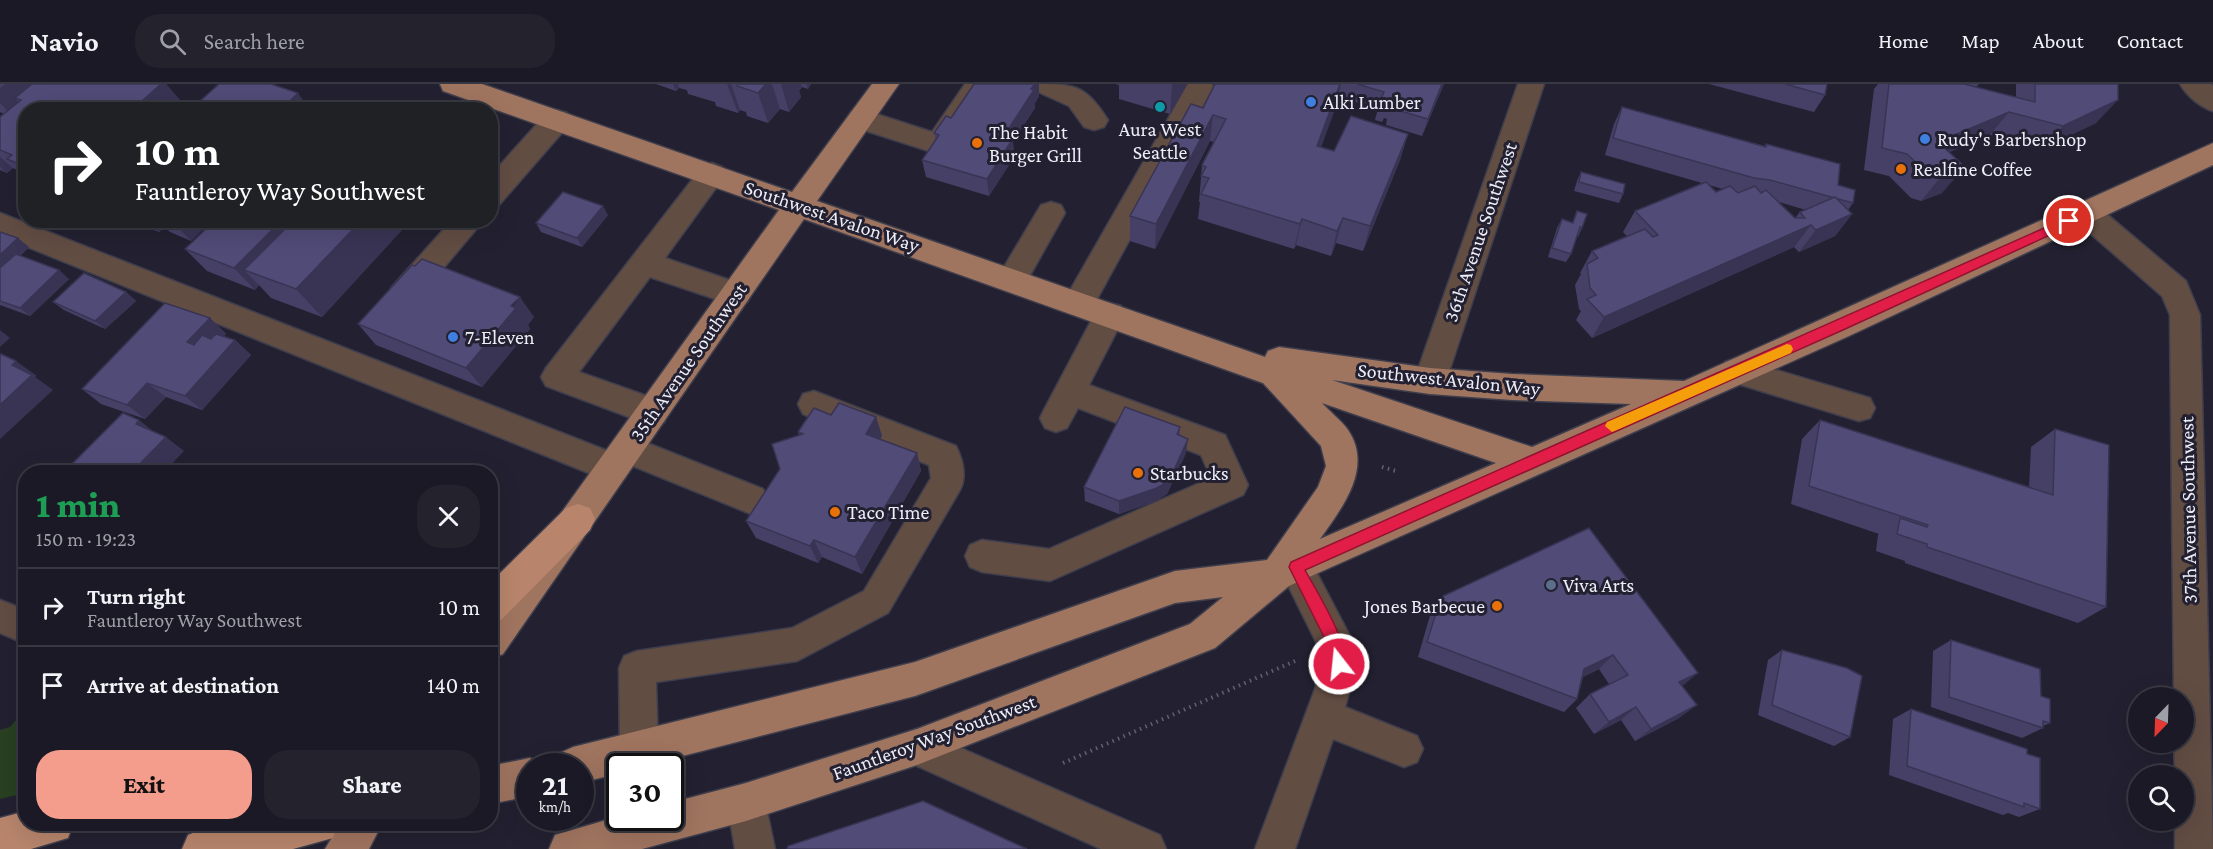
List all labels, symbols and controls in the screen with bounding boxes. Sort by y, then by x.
search box [135,14,555,68]
icon: search [156,25,189,58]
text: Navio [30,26,99,57]
text: Search here [204,29,305,54]
text: Home [1878,29,1928,53]
text: Map [1961,29,2000,53]
text: About [2033,29,2084,53]
text: Contact [2117,29,2183,53]
place label: Alki Lumber [1323,91,1421,113]
marker: Alki Lumber [1304,95,1318,109]
marker: Aura West Seattle [1153,100,1167,114]
place label: Aura West Seattle [1119,118,1202,163]
place label: The Habit Burger Grill [989,121,1082,167]
icon: right [36,126,114,204]
text: 10 m [135,127,220,174]
place label: Rudy's Barbershop [1937,128,2087,151]
marker: Rudy's Barbershop [1918,132,1932,146]
marker: The Habit Burger Grill [970,136,984,150]
street label: 36th Avenue Southwest [1439,139,1521,325]
place label: Realfine Coffee [1913,158,2032,180]
marker: Realfine Coffee [1894,162,1908,176]
text: Fauntleroy Way Southwest [135,176,425,206]
street label: Southwest Avalon Way [741,176,923,257]
pin [2043,195,2094,246]
icon: arrive [2052,204,2085,237]
street label: 35th Avenue Southwest [625,279,751,445]
place label: 7-Eleven [465,326,535,348]
marker: 7-Eleven [446,330,460,344]
street label: Southwest Avalon Way [1356,358,1542,401]
street label: 37th Avenue Southwest [2175,416,2201,604]
place label: Starbucks [1150,462,1229,484]
marker: Starbucks [1131,466,1145,480]
text: 1 min [36,485,120,525]
button: close [417,485,480,548]
place label: Taco Time [847,501,930,523]
marker: Taco Time [828,505,842,519]
text: 150 m · 19:23 [36,528,136,550]
place label: Viva Arts [1563,574,1634,596]
marker: Viva Arts [1544,578,1558,592]
text: Turn right [87,584,185,609]
icon: right [36,591,69,624]
text: 10 m [438,595,480,620]
place label: Jones Barbecue [1362,595,1485,618]
marker: Jones Barbecue [1490,599,1504,613]
text: Fauntleroy Way Southwest [87,609,302,631]
position arrow [1307,632,1371,696]
icon: arrive [36,669,69,702]
text: Arrive at destination [87,673,279,698]
text: 140 m [427,673,480,698]
north arrow [2128,687,2194,753]
map controls [2128,687,2194,831]
street label: Fauntleroy Way Southwest [829,690,1039,785]
button: Exit [36,750,252,819]
button: Share [264,750,480,819]
speed limit sign: 30 [606,753,684,831]
button: search [2128,765,2194,831]
text: 21 [542,768,568,801]
text: km/h [539,799,571,815]

